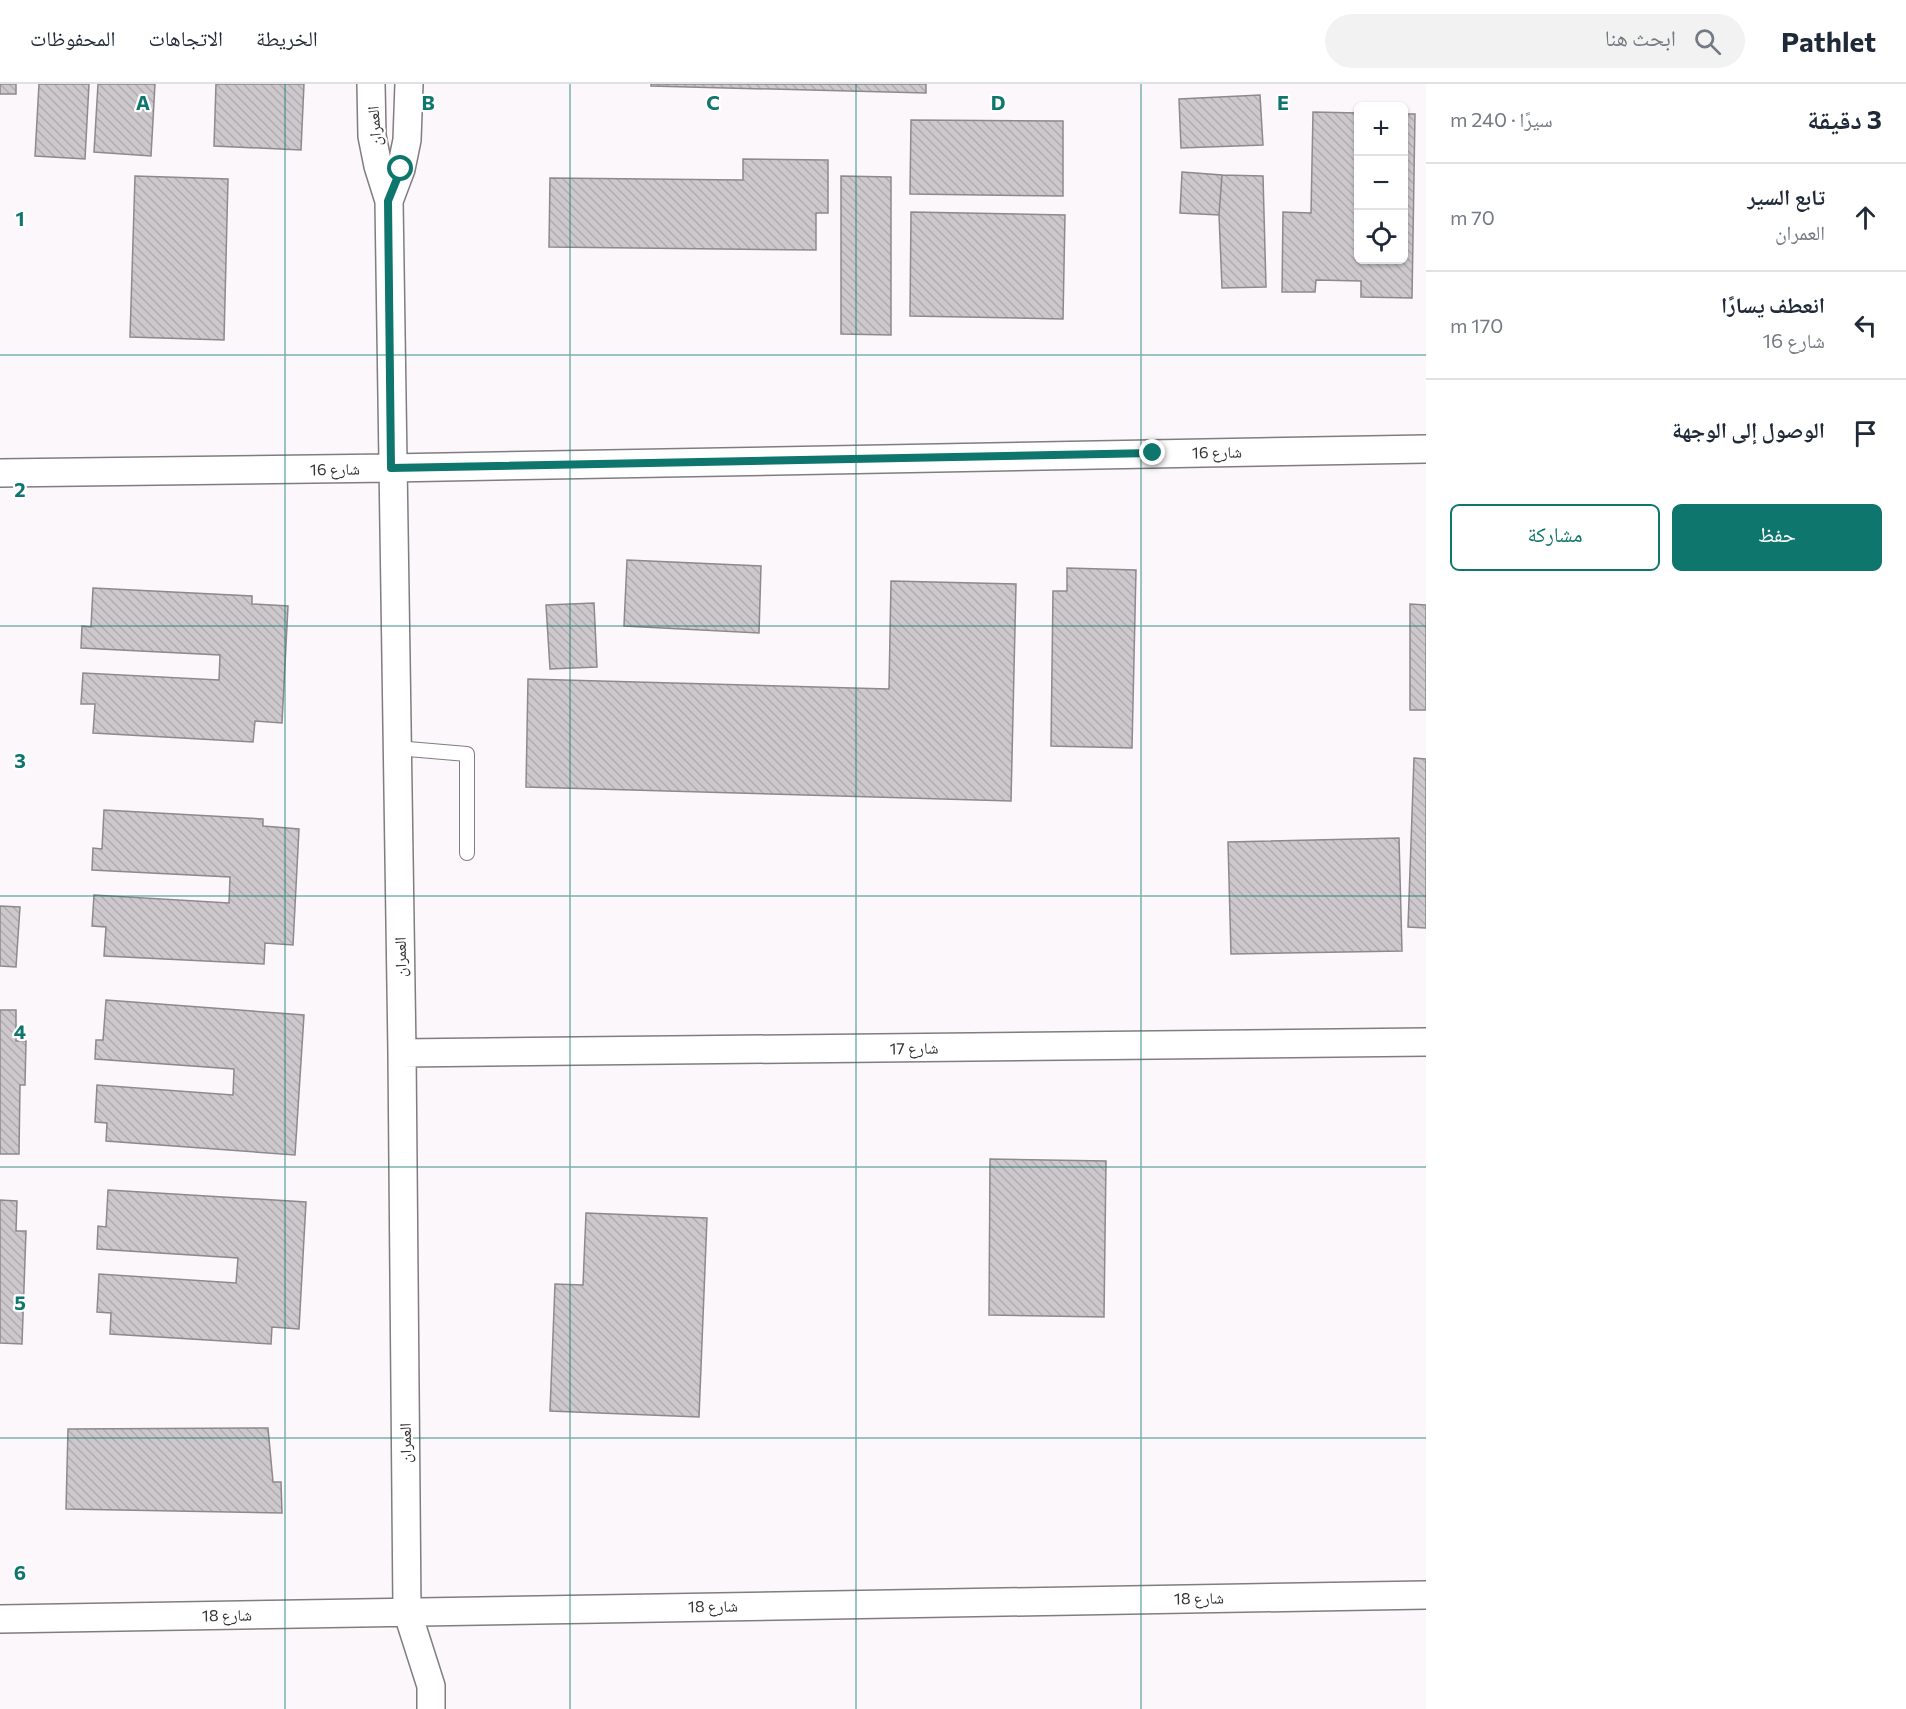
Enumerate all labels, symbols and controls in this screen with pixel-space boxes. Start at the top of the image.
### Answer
search box [1325,14,1745,68]
text: ابحث هنا [1605,24,1676,51]
text: Pathlet [1781,24,1876,58]
text: المحفوظات [30,25,115,50]
text: الاتجاهات [148,25,223,50]
text: الخريطة [256,25,318,50]
icon: search [1691,25,1724,58]
text: A [136,90,150,114]
text: B [421,90,435,114]
text: C [706,90,720,114]
text: D [991,90,1005,114]
text: E [1277,90,1289,114]
map controls [1354,102,1408,264]
button: + [1354,102,1408,156]
text: 3 دقيقة [1807,103,1882,134]
street label: العمران [363,105,386,147]
text: سيرًا · 240 m [1450,107,1553,131]
route start [387,155,413,181]
button: − [1354,156,1408,210]
text: تابع السير [1747,183,1825,210]
icon: ahead [1849,201,1882,234]
text: 70 m [1450,205,1495,229]
text: 1 [15,206,25,230]
button: locate [1354,210,1408,264]
text: العمران [1775,220,1825,244]
text: انعطف يسارًا [1721,291,1825,318]
icon: left [1849,309,1882,342]
text: 170 m [1450,313,1503,337]
text: شارع 16 [1762,328,1825,352]
text: الوصول إلى الوجهة [1672,416,1825,443]
icon: arrive [1849,417,1882,450]
route end [1139,439,1165,465]
street label: شارع 16 [1192,442,1242,463]
street label: شارع 16 [310,459,360,480]
text: 2 [14,477,26,501]
button: مشاركة [1450,504,1660,571]
button: حفظ [1672,504,1882,571]
text: 3 [14,748,26,772]
street label: العمران [390,937,411,977]
text: 4 [14,1019,26,1043]
street label: شارع 17 [889,1038,939,1059]
text: 5 [14,1290,26,1314]
street label: العمران [395,1423,416,1463]
text: 6 [14,1560,26,1584]
street label: شارع 18 [1174,1588,1224,1609]
street label: شارع 18 [688,1596,738,1617]
street label: شارع 18 [202,1605,252,1626]

